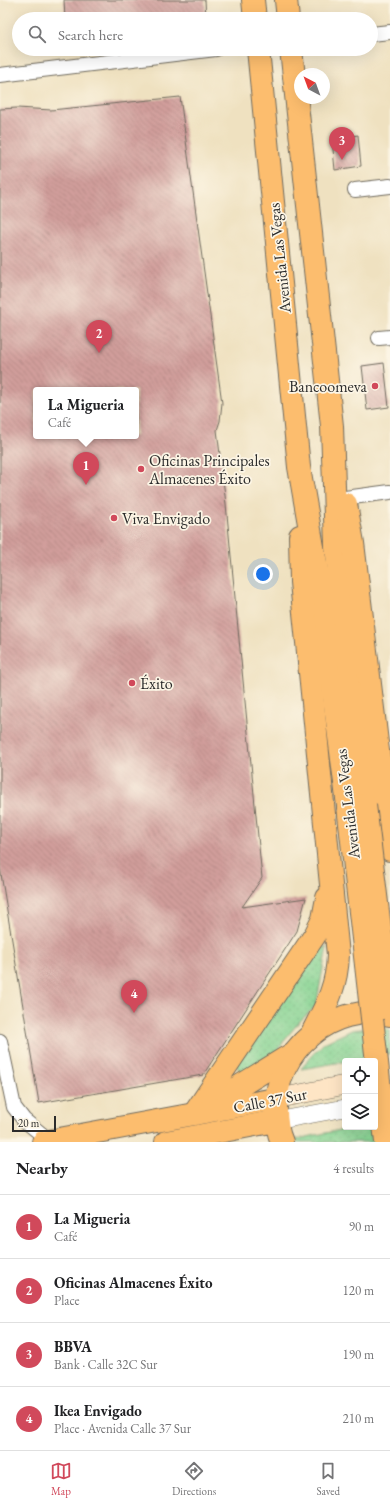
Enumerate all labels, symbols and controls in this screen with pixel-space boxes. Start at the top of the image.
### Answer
search box [12,12,378,56]
icon: search [26,23,48,45]
text: Search here [58,25,123,44]
north arrow [294,68,330,104]
pin: 3 [329,127,355,160]
street label: Avenida Las Vegas [263,202,296,315]
pin: 2 [86,320,112,353]
place label: Bancoomeva [289,376,368,397]
marker: Bancoomeva [370,381,380,391]
popup [33,387,139,439]
text: La Migueria [48,395,124,414]
text: Café [48,414,71,431]
place label: Oficinas Principales Almacenes Éxito [148,450,270,489]
pin: 1 [73,452,99,485]
marker: Oficinas Principales Almacenes Éxito [136,464,146,474]
place label: Viva Envigado [122,508,210,529]
marker: Viva Envigado [109,513,119,523]
your location [253,564,273,584]
place label: Éxito [140,673,173,694]
marker: Éxito [127,678,137,688]
street label: Avenida Las Vegas [330,748,365,861]
pin: 4 [121,980,147,1013]
map controls [342,1058,378,1130]
button: locate [342,1058,378,1094]
street label: Calle 37 Sur [231,1083,309,1118]
button: layers [342,1094,378,1130]
scale bar [12,1114,56,1133]
text: 20 m [18,1116,39,1130]
text: Nearby [16,1157,68,1179]
text: 4 results [333,1160,374,1177]
text: La Migueria [54,1209,130,1228]
text: 1 [26,1218,32,1235]
text: 90 m [349,1218,374,1235]
text: Café [54,1228,77,1245]
text: Oficinas Almacenes Éxito [54,1273,212,1292]
text: 2 [26,1282,32,1299]
text: 120 m [343,1282,374,1299]
text: Place [54,1292,80,1309]
text: BBVA [54,1337,92,1356]
text: 3 [26,1346,32,1363]
text: 190 m [343,1346,374,1363]
text: Bank · Calle 32C Sur [54,1356,157,1373]
text: Ikea Envigado [54,1401,142,1420]
text: 4 [26,1410,32,1427]
text: 210 m [343,1410,374,1427]
text: Place · Avenida Calle 37 Sur [54,1420,191,1437]
tab: Map [50,1460,72,1498]
tab: Directions [172,1460,216,1498]
tab: Saved [316,1460,340,1498]

